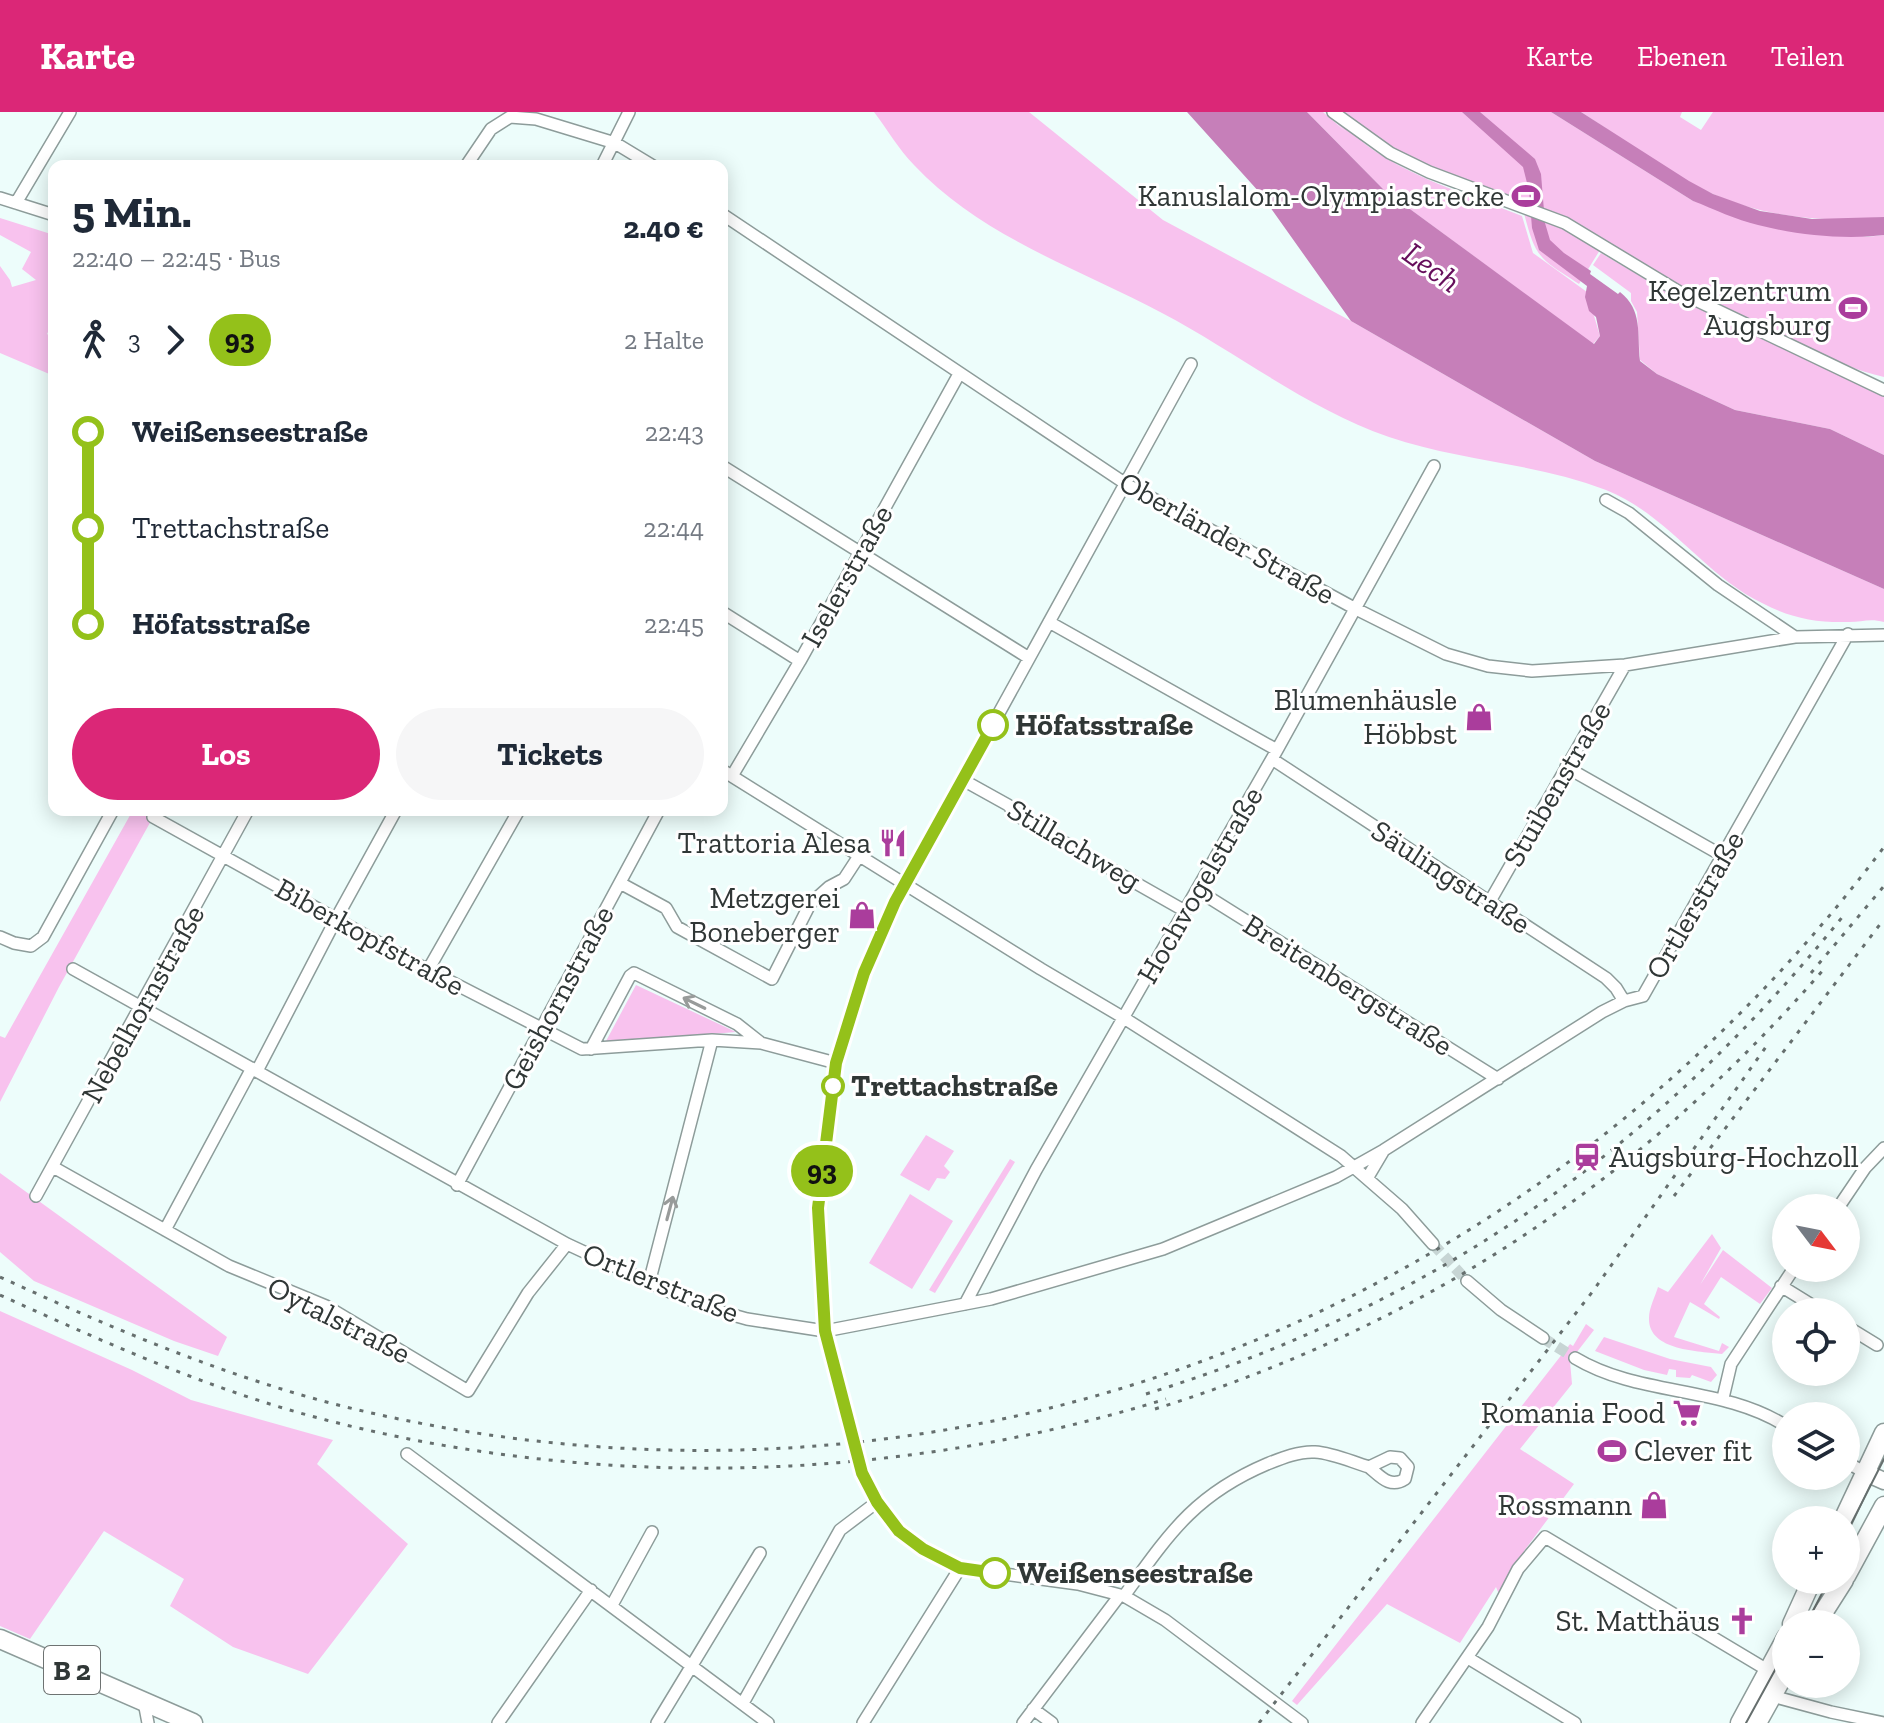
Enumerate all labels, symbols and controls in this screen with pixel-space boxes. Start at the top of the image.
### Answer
text: Karte [40,33,135,79]
text: Karte [1526,40,1593,73]
text: Ebenen [1637,40,1727,73]
text: Teilen [1771,40,1844,73]
place label: Kanuslalom-Olympiastrecke [1138,178,1504,214]
sports icon: Kanuslalom-Olympiastrecke [1511,181,1541,211]
text: 5 Min. [72,185,192,238]
text: 2.40 € [623,210,704,246]
water label: Lech [1396,234,1468,300]
text: 22:40 – 22:45 · Bus [72,242,281,274]
place label: Kegelzentrum Augsburg [1648,273,1831,343]
sports icon: Kegelzentrum Augsburg [1838,293,1868,323]
icon: walk [72,318,116,362]
icon: forward [153,318,197,362]
text: 93 [225,323,255,356]
text: 3 [128,324,141,356]
text: 2 Halte [624,324,704,356]
text: Weißenseestraße [132,414,368,450]
text: 22:43 [645,416,704,448]
street label: Oberländer Straße [1113,464,1341,612]
street label: Iselerstraße [793,499,901,653]
text: Trettachstraße [132,510,329,546]
text: 22:44 [643,512,704,544]
text: Höfatsstraße [132,606,310,642]
text: 22:45 [644,608,704,640]
place label: Blumenhäusle Höbbst [1274,682,1457,752]
street label: Stuibenstraße [1495,695,1619,873]
shop icon: Blumenhäusle Höbbst [1464,702,1494,732]
place label: Höfatsstraße [1015,707,1193,743]
button: Los [72,708,380,800]
button: Tickets [396,708,704,800]
marker: Höfatsstraße [978,710,1008,740]
street label: Hochvogelstraße [1129,780,1271,990]
street label: Stillachweg [1001,791,1147,899]
street label: Säulingstraße [1365,812,1537,942]
street label: Ortlerstraße [1638,824,1752,986]
place label: Trattoria Alesa [678,825,871,861]
restaurant icon: Trattoria Alesa [878,828,908,858]
street label: Biberkopfstraße [269,870,471,1004]
place label: Metzgerei Boneberger [689,880,840,950]
street label: Nebelhornstraße [74,899,212,1109]
street label: Geishornstraße [494,900,622,1096]
shop icon: Metzgerei Boneberger [847,900,877,930]
street label: Breitenbergstraße [1237,906,1459,1064]
one-way arrow [683,994,707,1010]
place label: Trettachstraße [851,1068,1058,1104]
marker: Trettachstraße [822,1075,844,1097]
place label: Augsburg-Hochzoll [1609,1139,1859,1175]
station icon: Augsburg-Hochzoll [1572,1142,1602,1172]
line badge: 93 [786,1145,858,1197]
text: 93 [807,1154,837,1187]
north arrow [1772,1194,1860,1282]
map controls [1772,1194,1860,1698]
one-way arrow [664,1195,679,1221]
street label: Ortlerstraße [578,1235,744,1331]
street label: Oytalstraße [261,1269,417,1371]
button: locate [1772,1298,1860,1386]
place label: Romania Food [1481,1395,1666,1431]
supermarket icon: Romania Food [1672,1398,1702,1428]
button: layers [1772,1402,1860,1490]
place label: Clever fit [1634,1433,1752,1469]
sports icon: Clever fit [1597,1436,1627,1466]
place label: Rossmann [1497,1487,1632,1523]
shop icon: Rossmann [1639,1490,1669,1520]
button: + [1772,1506,1860,1594]
place label: Weißenseestraße [1017,1555,1253,1591]
marker: Weißenseestraße [980,1558,1010,1588]
place label: St. Matthäus [1556,1603,1720,1639]
church icon: St. Matthäus [1727,1606,1757,1636]
button: − [1772,1610,1860,1698]
road number: B 2 [44,1646,100,1694]

